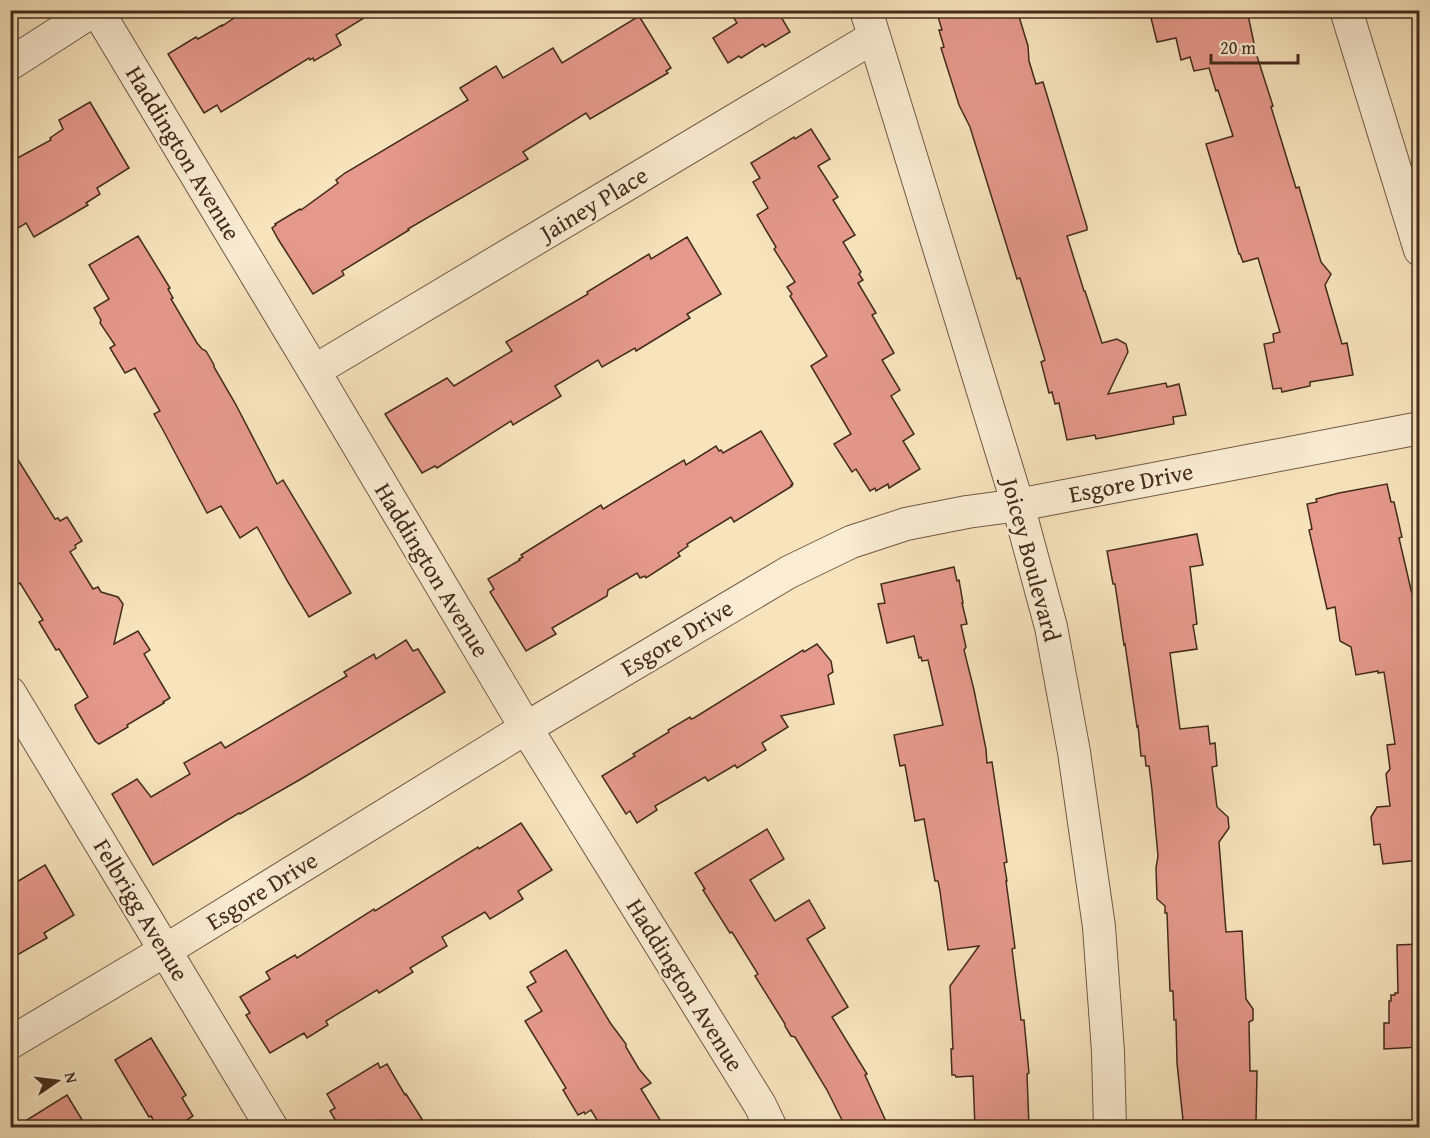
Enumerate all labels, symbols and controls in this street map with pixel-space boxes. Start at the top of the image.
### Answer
scale bar [1211,27,1298,65]
text: 20 m [1220,34,1256,61]
street label: Haddington Avenue [117,59,249,247]
street label: Jainey Place [531,158,654,251]
street label: Esgore Drive [1066,453,1196,512]
street label: Joicey Boulevard [992,471,1070,646]
street label: Haddington Avenue [366,476,498,664]
street label: Esgore Drive [614,590,740,685]
street label: Felbrigg Avenue [85,832,198,988]
street label: Esgore Drive [199,842,324,939]
street label: Haddington Avenue [618,891,753,1078]
north arrow [27,1051,87,1111]
text: N [59,1069,85,1086]

